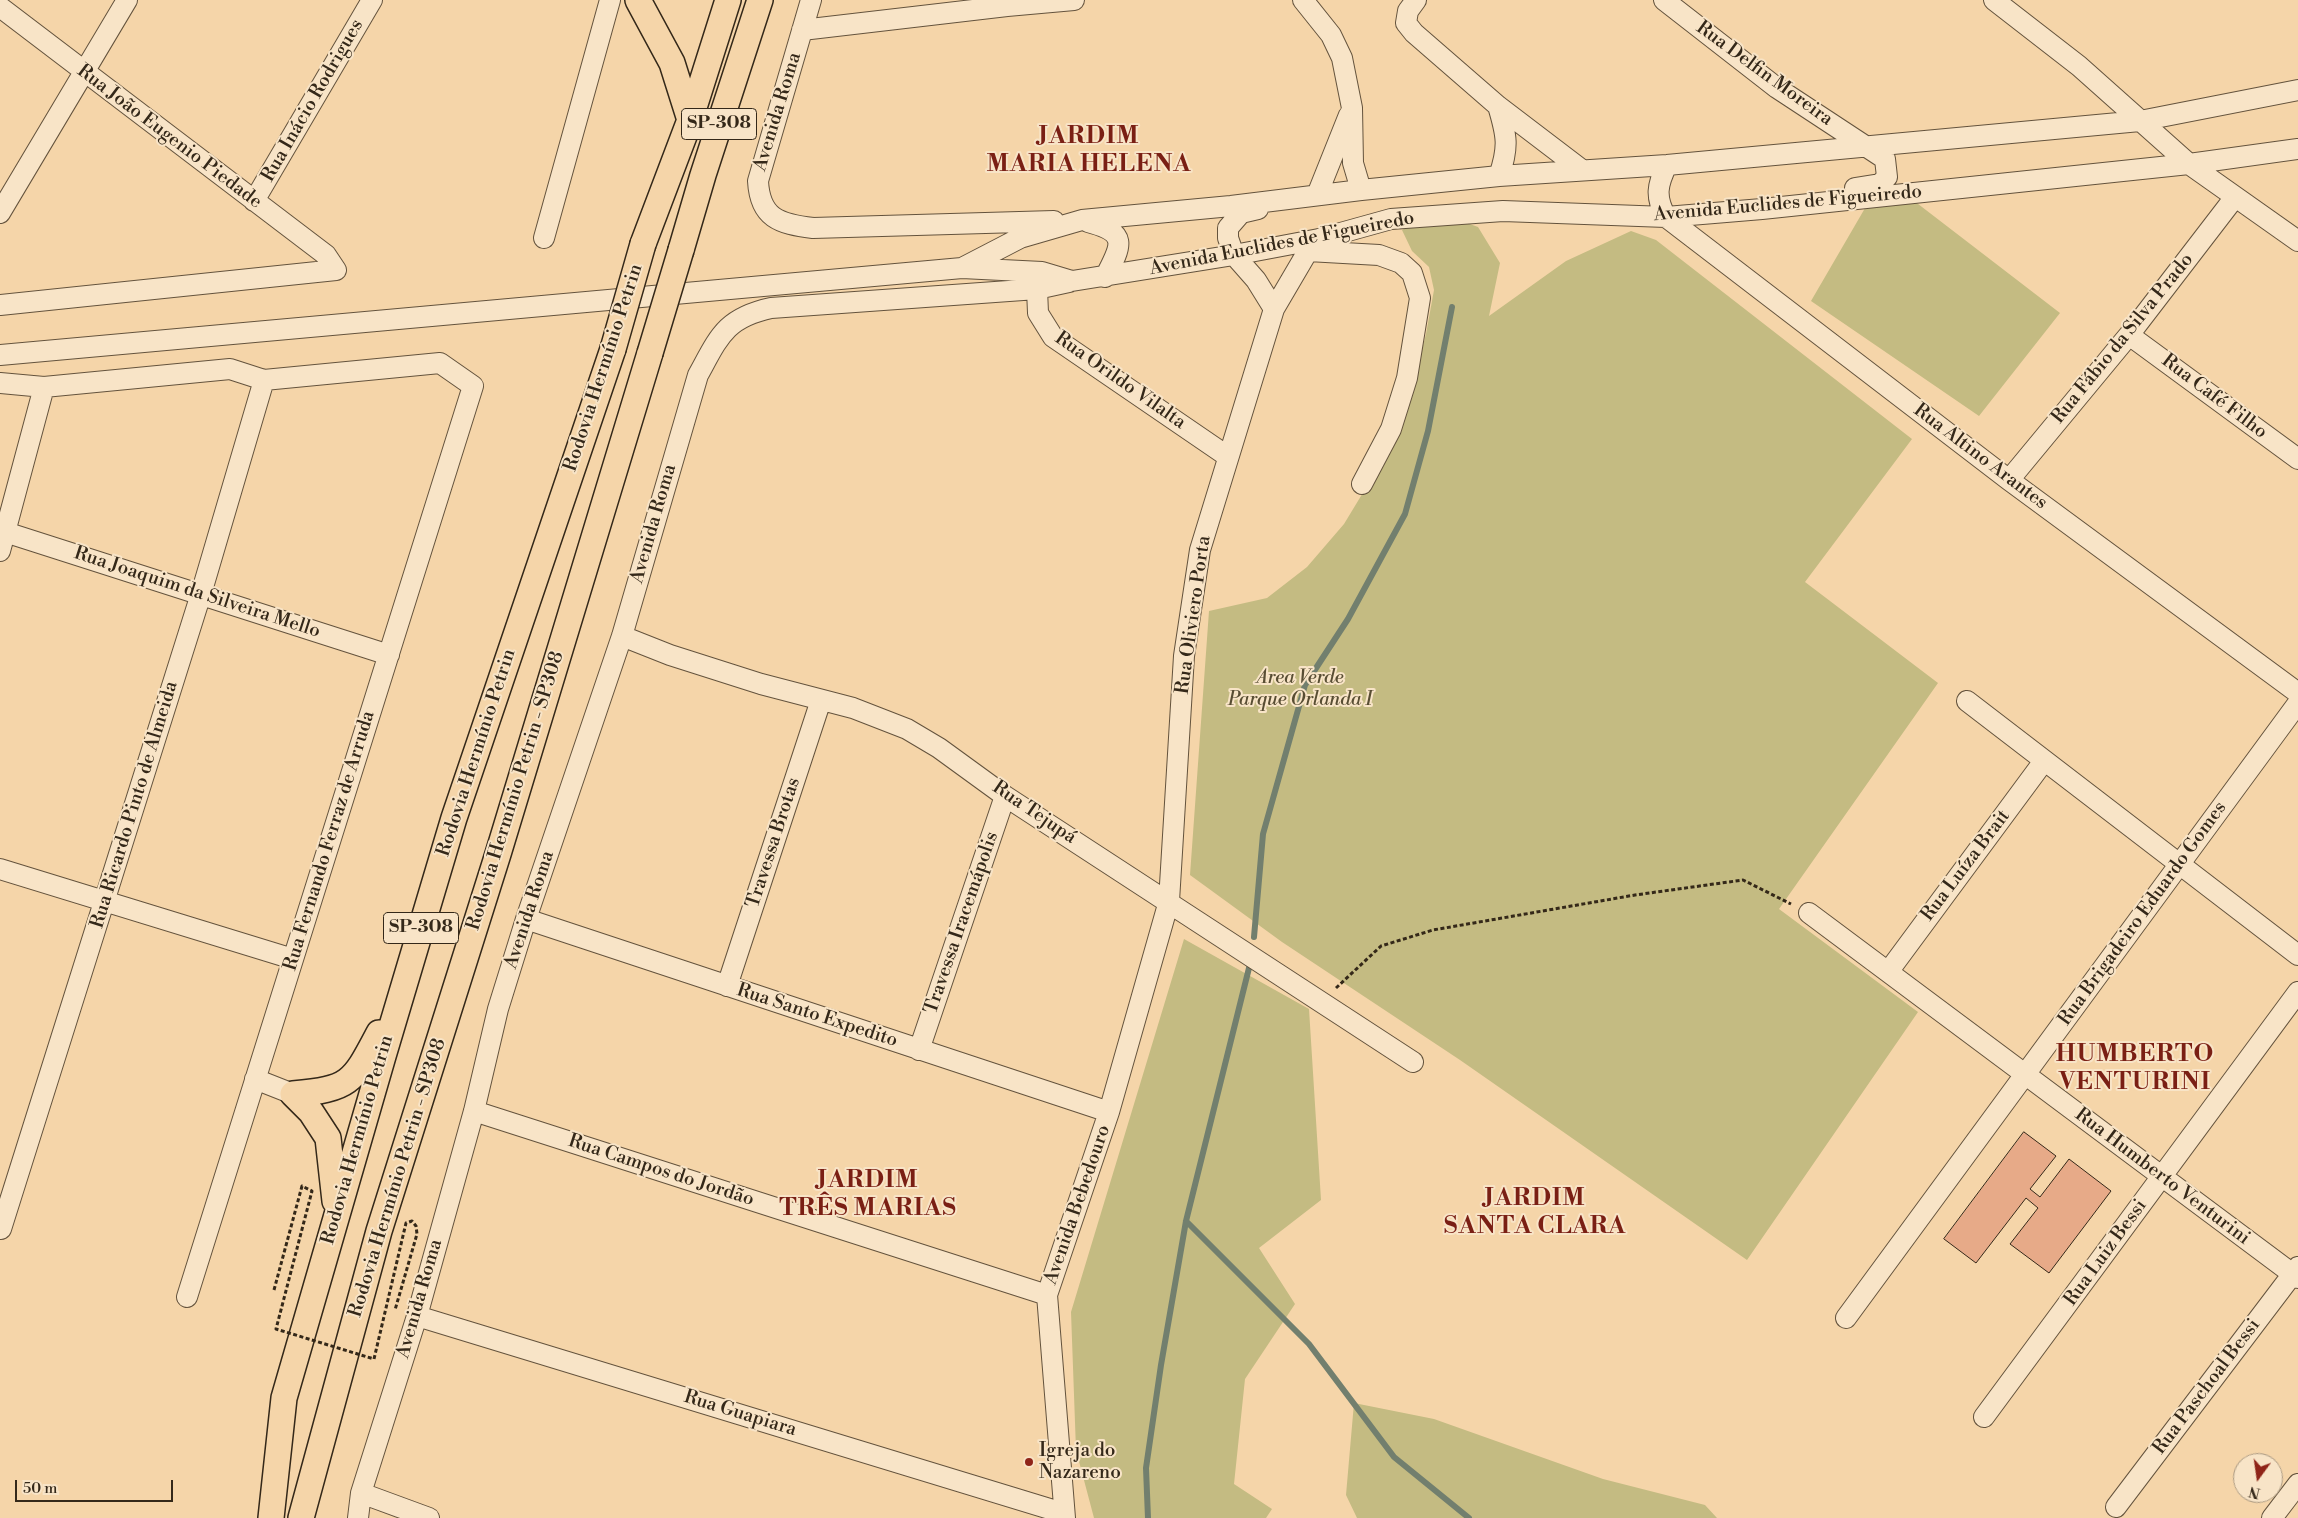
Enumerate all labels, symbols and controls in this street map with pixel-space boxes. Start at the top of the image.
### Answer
street label: Rua Inácio Rodrigues [257,16,369,186]
street label: Rua Delfin Moreira [1691,17,1837,131]
street label: Avenida Roma [749,50,807,174]
street label: Rua João Eugenio Piedade [72,60,266,214]
road number: SP-308 [682,108,756,140]
district label: JARDIM MARIA HELENA [985,123,1193,179]
street label: Avenida Euclides de Figueiredo [1653,181,1923,227]
street label: Avenida Euclides de Figueiredo [1148,207,1416,281]
street label: Rua Fábio da Silva Prado [2047,249,2199,429]
street label: Rodovia Hermínio Petrin [560,261,648,475]
street label: Rua Orildo Vilalta [1050,327,1190,435]
street label: Rua Café Filho [2157,350,2271,444]
street label: Rua Altino Arantes [1909,399,2051,515]
street label: Avenida Roma [626,462,682,586]
street label: Rua Oliviero Porta [1172,534,1216,696]
street label: Rua Joaquim da Silveira Mello [71,542,323,644]
street label: Rodovia Hermínio Petrin [433,646,521,860]
street label: Rodovia Hermínio Petrin - SP308 [463,649,569,933]
park label: Area Verde Parque Orlanda I [1228,667,1372,711]
street label: Rua Ricardo Pinto de Almeida [87,679,183,931]
street label: Rua Fernando Ferraz de Arruda [280,708,380,974]
street label: Travessa Brotas [742,775,806,911]
street label: Rua Tejupá [988,777,1080,849]
street label: Rua Brigadeiro Eduardo Gomes [2054,798,2232,1030]
street label: Rua Luíza Brait [1917,806,2015,926]
street label: Travessa Iracemápolis [920,829,1004,1017]
street label: Avenida Roma [500,848,560,972]
road number: SP-308 [384,912,458,944]
street label: Rua Santo Expedito [734,979,900,1053]
street label: Rodovia Hermínio Petrin [317,1033,399,1247]
street label: Rodovia Hermínio Petrin - SP308 [345,1036,451,1320]
district label: HUMBERTO VENTURINI [2055,1041,2215,1097]
street label: Rua Humberto Venturini [2070,1104,2254,1250]
street label: Avenida Bebedouro [1040,1122,1116,1288]
street label: Rua Campos do Jordão [565,1130,757,1212]
district label: JARDIM TRÊS MARIAS [778,1167,958,1223]
district label: JARDIM SANTA CLARA [1442,1185,1628,1241]
street label: Rua Luiz Bessi [2060,1195,2152,1311]
street label: Avenida Roma [392,1237,448,1361]
street label: Rua Paschoal Bessi [2149,1315,2265,1459]
street label: Rua Guapiara [681,1386,799,1442]
place label: Igreja do Nazareno [1039,1440,1121,1484]
north arrow [2233,1453,2283,1503]
marker: Igreja do Nazareno [1023,1456,1035,1468]
scale bar [18,1470,175,1502]
text: 50 m [23,1479,57,1498]
text: N [2247,1482,2262,1502]

